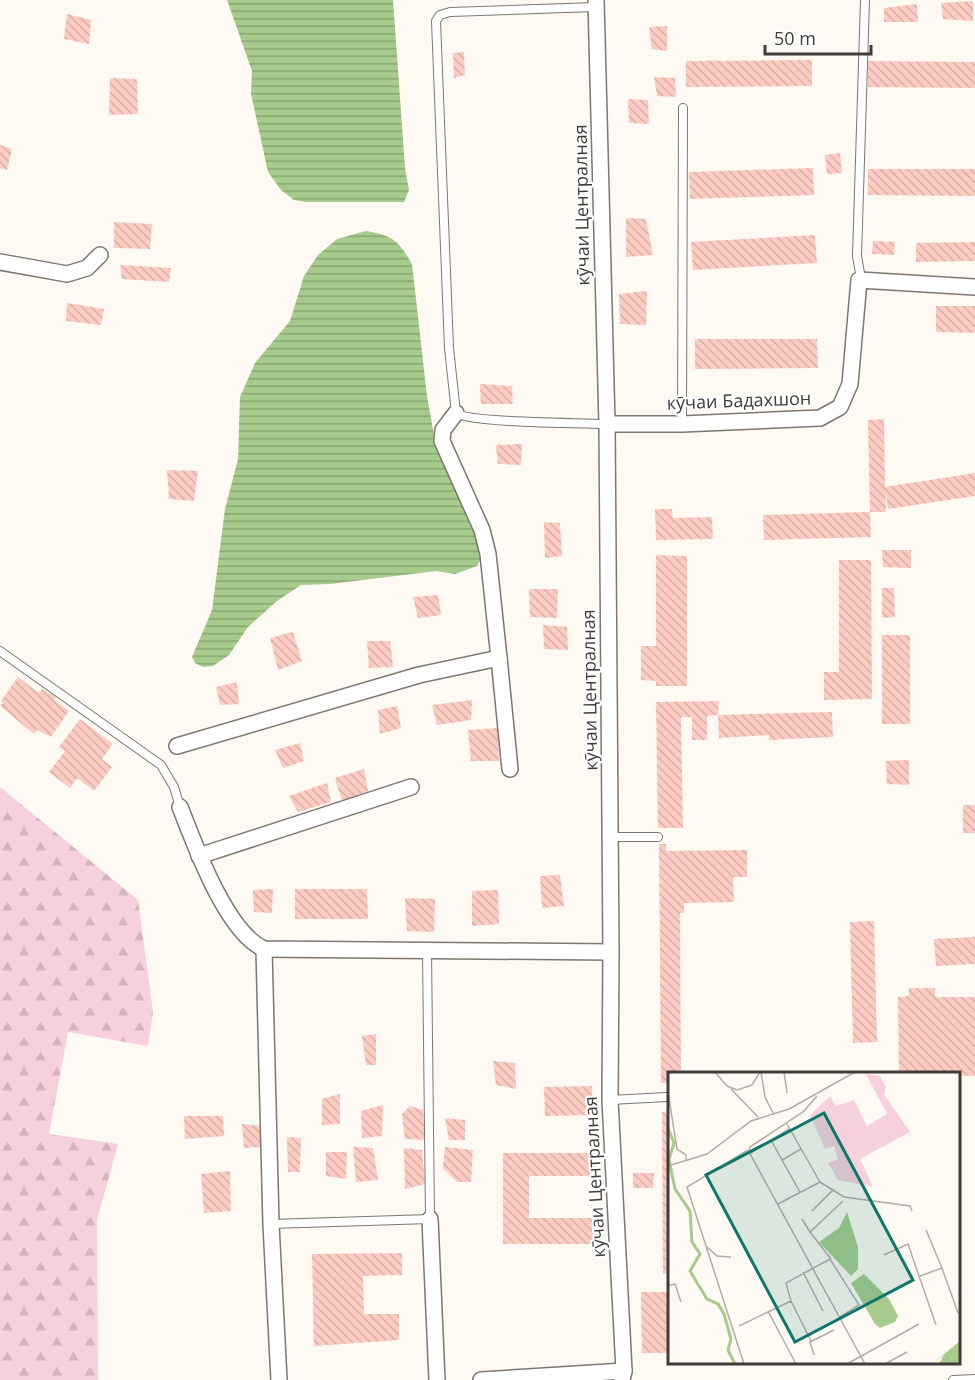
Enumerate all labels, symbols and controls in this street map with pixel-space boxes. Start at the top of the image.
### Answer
scale bar [765,18,872,56]
text: 50 m [774,26,816,50]
street label: кӯчаи Централная [568,124,594,286]
street label: кӯчаи Бадахшон [666,385,812,415]
street label: кӯчаи Централная [576,609,602,771]
inset map [668,1072,960,1365]
street label: кӯчаи Централная [578,1096,610,1258]

